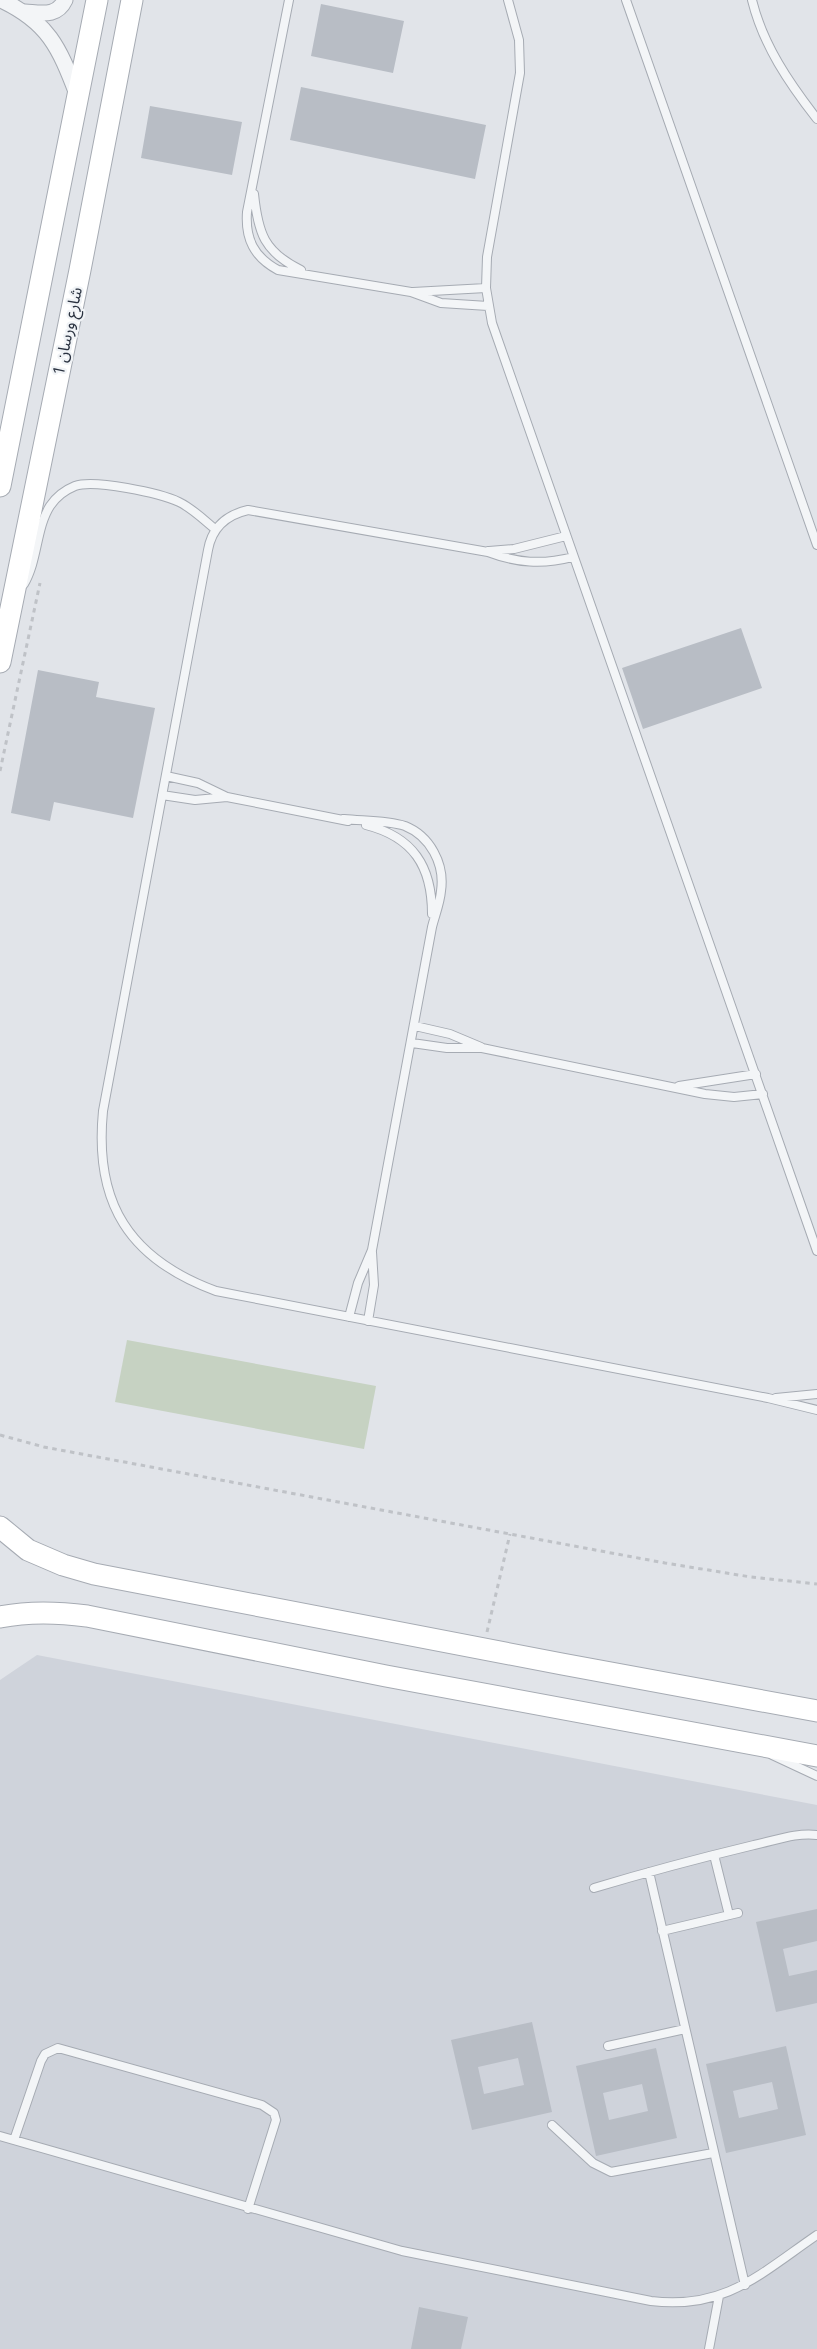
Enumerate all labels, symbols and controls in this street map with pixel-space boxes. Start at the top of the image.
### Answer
street label: شارع ورسان 1 [47,285,89,377]

